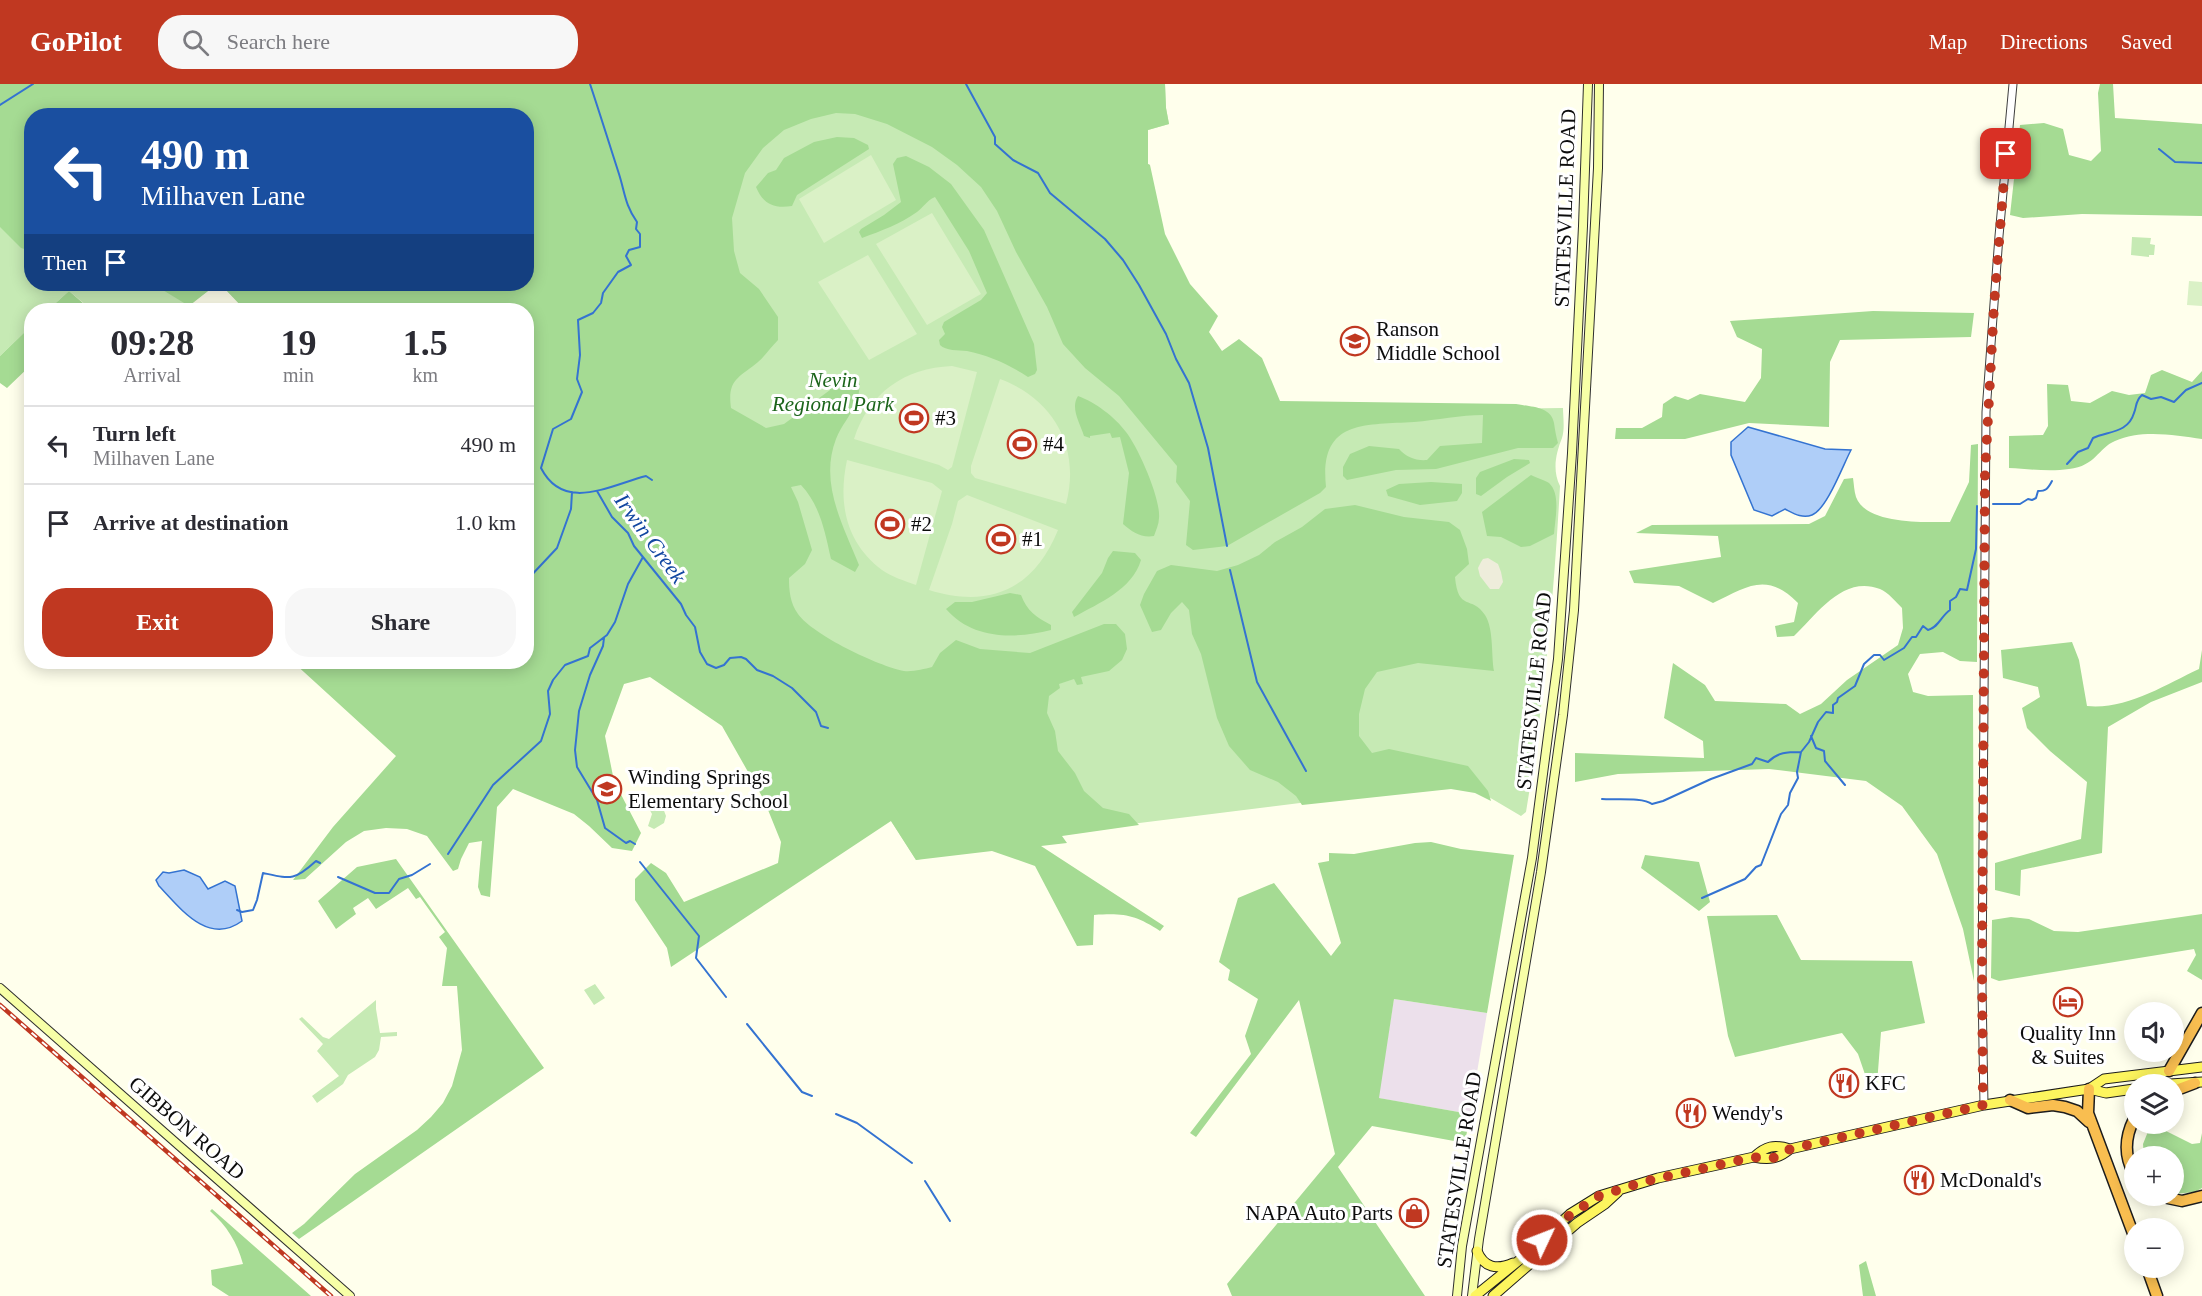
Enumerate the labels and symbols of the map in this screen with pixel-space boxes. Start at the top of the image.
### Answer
street label: STATESVILLE ROAD [1550,108,1580,308]
pin [1980,128,2031,179]
place label: Ranson Middle School [1376,317,1500,365]
school or university icon: Ranson Middle School [1339,325,1371,357]
park label: Nevin Regional Park [771,368,895,416]
sports icon: #3 [898,402,930,434]
place label: #3 [935,406,956,430]
sports icon: #4 [1006,428,1038,460]
place label: #4 [1043,432,1065,456]
water label: Irwin Creek [609,488,692,589]
sports icon: #2 [874,508,906,540]
place label: #2 [911,512,932,536]
sports icon: #1 [985,523,1017,555]
place label: #1 [1022,527,1043,551]
street label: STATESVILLE ROAD [1512,591,1556,791]
place label: Winding Springs Elementary School [628,765,789,813]
school or university icon: Winding Springs Elementary School [591,773,623,805]
hotel icon: Quality Inn & Suites [2052,986,2084,1018]
place label: Quality Inn & Suites [2020,1021,2117,1069]
restaurant icon: KFC [1828,1067,1860,1099]
street label: STATESVILLE ROAD [1432,1070,1486,1270]
street label: GIBBON ROAD [124,1071,250,1185]
place label: KFC [1865,1071,1906,1095]
restaurant icon: Wendy's [1675,1097,1707,1129]
place label: Wendy's [1712,1101,1783,1125]
restaurant icon: McDonald's [1903,1164,1935,1196]
place label: McDonald's [1940,1168,2042,1192]
shop icon: NAPA Auto Parts [1398,1197,1430,1229]
place label: NAPA Auto Parts [1246,1201,1393,1225]
position arrow [1510,1208,1574,1272]

